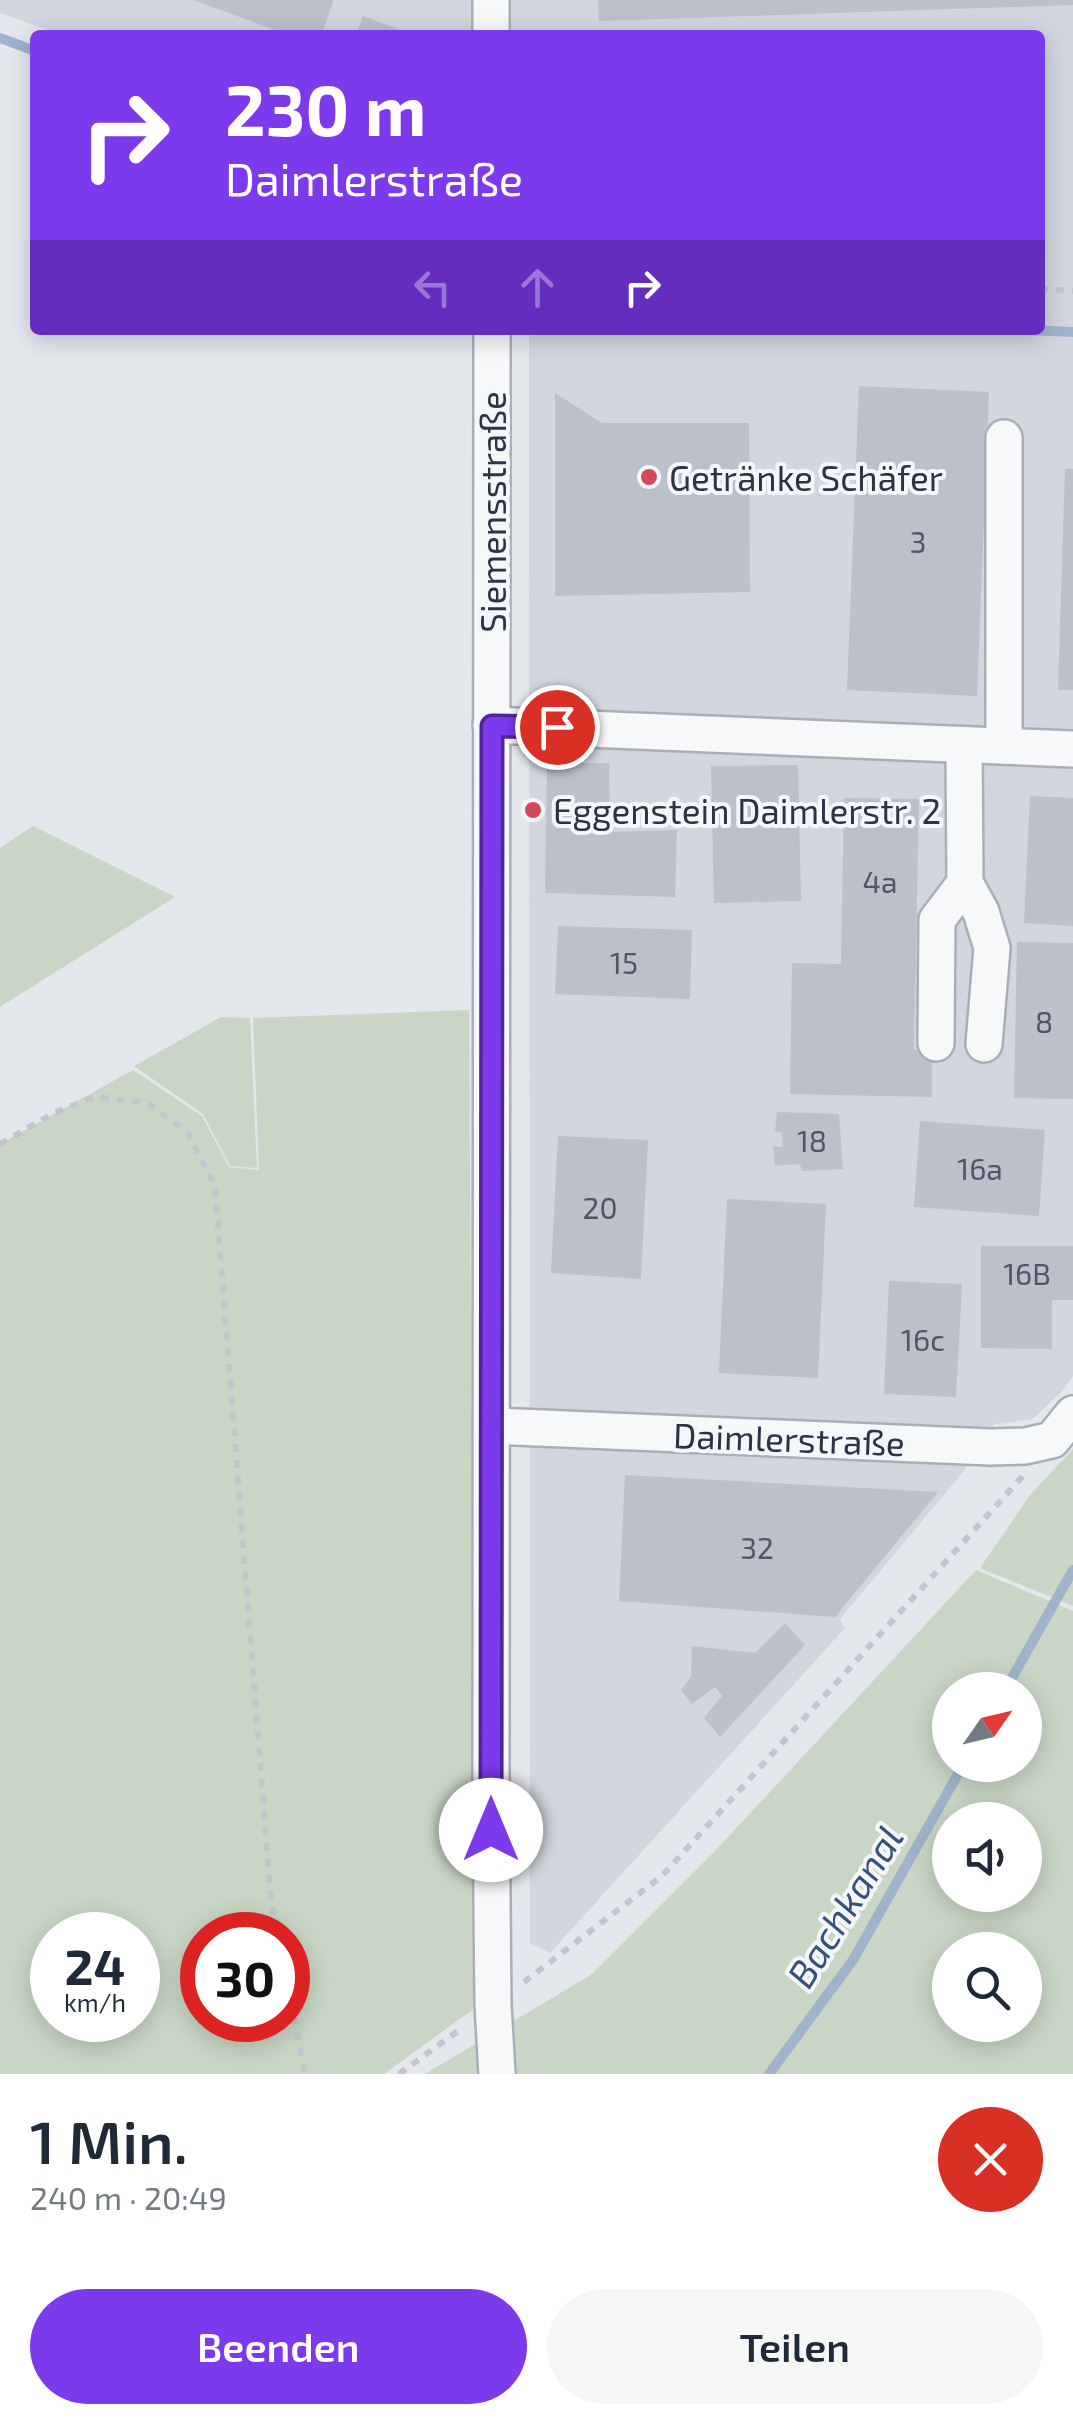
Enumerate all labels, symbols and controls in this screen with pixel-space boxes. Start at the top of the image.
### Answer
text: 230 m [225,66,426,150]
icon: right [60,70,190,200]
text: Daimlerstraße [225,151,523,205]
icon: left [405,260,460,315]
icon: ahead [510,260,565,315]
icon: right [615,260,670,315]
street label: Siemensstraße [471,391,513,633]
place label: Getränke Schäfer [669,456,943,498]
marker: Getränke Schäfer [638,466,660,488]
house number: 3 [910,523,926,559]
pin [515,685,600,770]
icon: arrive [530,700,585,755]
place label: Eggenstein Daimlerstr. 2 [553,789,941,831]
marker: Eggenstein Daimlerstr. 2 [522,799,544,821]
house number: 4a [863,863,897,899]
house number: 15 [610,944,638,980]
house number: 8 [1035,1003,1053,1039]
house number: 18 [797,1122,827,1158]
house number: 16a [957,1150,1003,1186]
house number: 20 [583,1189,617,1225]
house number: 16B [1003,1255,1051,1291]
house number: 16c [901,1321,945,1357]
street label: Daimlerstraße [672,1413,906,1463]
house number: 32 [740,1529,774,1565]
north arrow [932,1672,1042,1782]
map controls [932,1672,1042,2042]
position arrow [439,1778,543,1882]
button: sound [932,1802,1042,1912]
water label: Bachkanal [776,1817,912,1995]
speed limit sign: 30 [180,1912,310,2042]
button: search [932,1932,1042,2042]
text: 24 [65,1935,125,1995]
text: km/h [64,1987,126,2017]
text: 1 Min. [30,2104,188,2176]
button: close [938,2107,1043,2212]
text: 240 m · 20:49 [30,2178,227,2216]
button: Beenden [30,2289,527,2404]
button: Teilen [547,2289,1043,2404]

